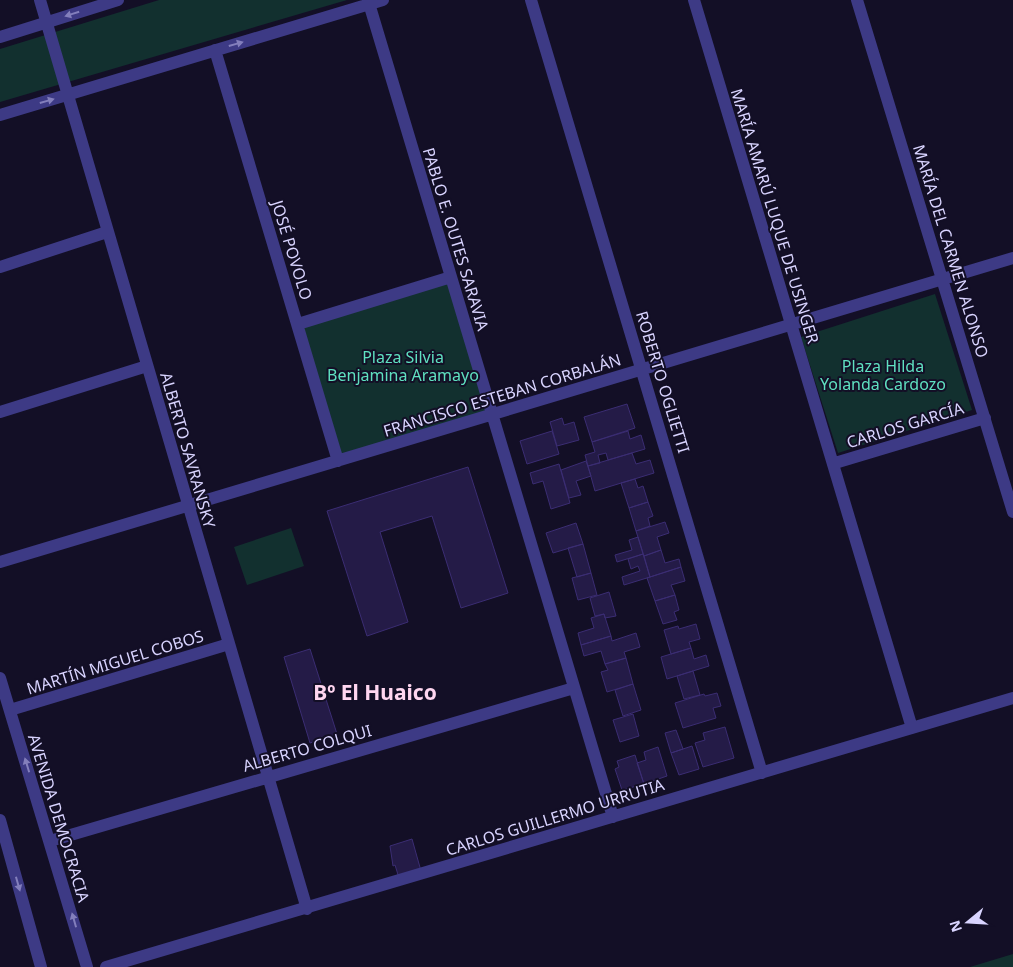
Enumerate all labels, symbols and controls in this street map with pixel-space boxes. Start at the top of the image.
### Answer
one-way arrow [64,11,79,19]
one-way arrow [228,39,243,47]
street label: MARÍA AMARÚ LUQUE DE USINGER [726,86,824,346]
one-way arrow [39,97,54,105]
street label: MARÍA DEL CARMEN ALONSO [908,142,994,360]
street label: PABLO E. OUTES SARAVIA [418,145,495,334]
street label: JOSÉ POVOLO [266,196,318,303]
street label: ROBERTO OGLIETTI [631,308,695,456]
park label: Plaza Silvia Benjamina Aramayo [327,346,479,386]
street label: FRANCISCO ESTEBAN CORBALÁN [380,348,624,442]
park label: Plaza Hilda Yolanda Cardozo [820,355,946,395]
street label: ALBERTO SAVRANSKY [155,370,221,531]
street label: CARLOS GARCÍA [844,397,967,453]
street label: MARTÍN MIGUEL COBOS [24,625,206,699]
district label: Bº El Huaico [313,678,437,706]
street label: ALBERTO COLQUI [240,719,374,777]
street label: AVENIDA DEMOCRACIA [23,731,95,905]
one-way arrow [22,757,30,772]
street label: CARLOS GUILLERMO URRUTIA [443,773,668,861]
one-way arrow [14,876,22,891]
north arrow [943,897,993,947]
one-way arrow [69,913,77,928]
text: N [944,918,966,935]

